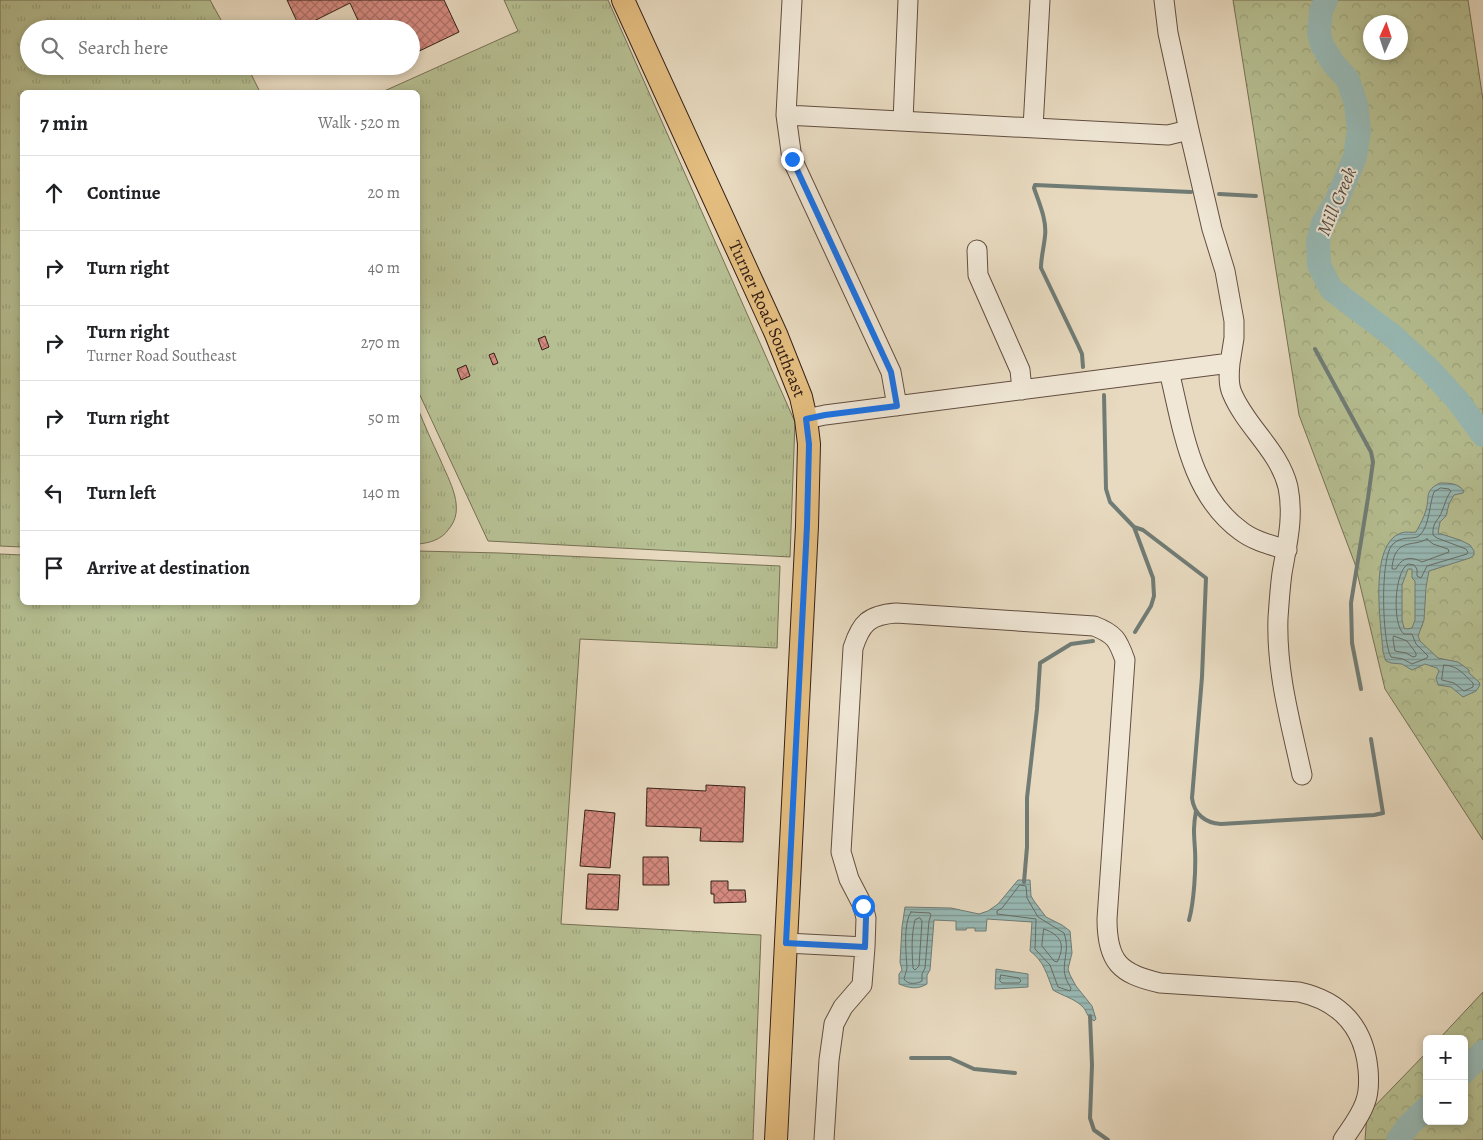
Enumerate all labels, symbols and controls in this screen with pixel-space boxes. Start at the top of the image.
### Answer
north arrow [1363,15,1408,60]
search box [20,20,420,75]
icon: search [38,34,66,62]
text: Search here [78,35,168,61]
text: 7 min [40,109,88,137]
text: Walk · 520 m [318,112,400,134]
route end [781,148,804,171]
water label: Mill Creek [1311,163,1363,240]
icon: ahead [40,179,68,207]
text: Continue [87,180,161,206]
text: 20 m [367,182,400,204]
street label: Turner Road Southeast [723,237,812,401]
icon: right [40,254,68,282]
text: Turn right [87,255,169,281]
text: 40 m [368,257,400,279]
text: Turn right [87,319,169,345]
icon: right [40,329,68,357]
text: 270 m [361,332,400,354]
text: Turner Road Southeast [87,345,237,367]
icon: right [40,404,68,432]
text: Turn right [87,405,169,431]
text: 50 m [368,407,400,429]
icon: left [40,479,68,507]
text: Turn left [87,480,156,506]
text: 140 m [362,482,400,504]
icon: arrive [40,554,68,582]
text: Arrive at destination [87,555,250,581]
route start [852,895,875,918]
map controls [1423,1035,1468,1125]
button: + [1423,1035,1468,1080]
button: − [1423,1080,1468,1125]

